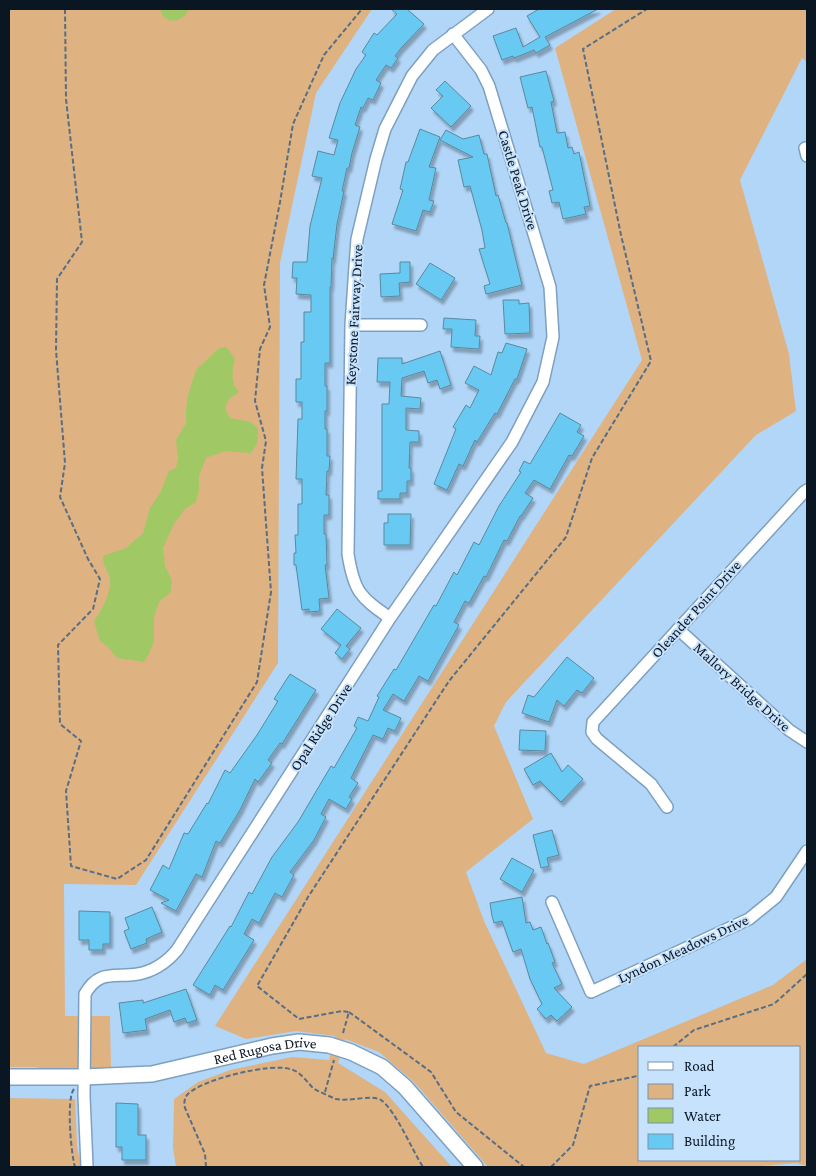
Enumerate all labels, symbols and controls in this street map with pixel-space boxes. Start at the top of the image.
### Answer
street label: Castle Peak Drive [495,128,541,232]
street label: Keystone Fairway Drive [342,244,367,386]
street label: Oleander Point Drive [648,557,744,661]
street label: Mallory Bridge Drive [690,639,794,736]
street label: Opal Ridge Drive [287,680,356,774]
street label: Lyndon Meadows Drive [615,912,751,987]
street label: Red Rugosa Drive [212,1034,318,1067]
legend [638,1046,801,1161]
text: Road [684,1058,715,1074]
text: Park [684,1083,711,1099]
text: Water [684,1108,721,1124]
text: Building [684,1133,735,1150]

